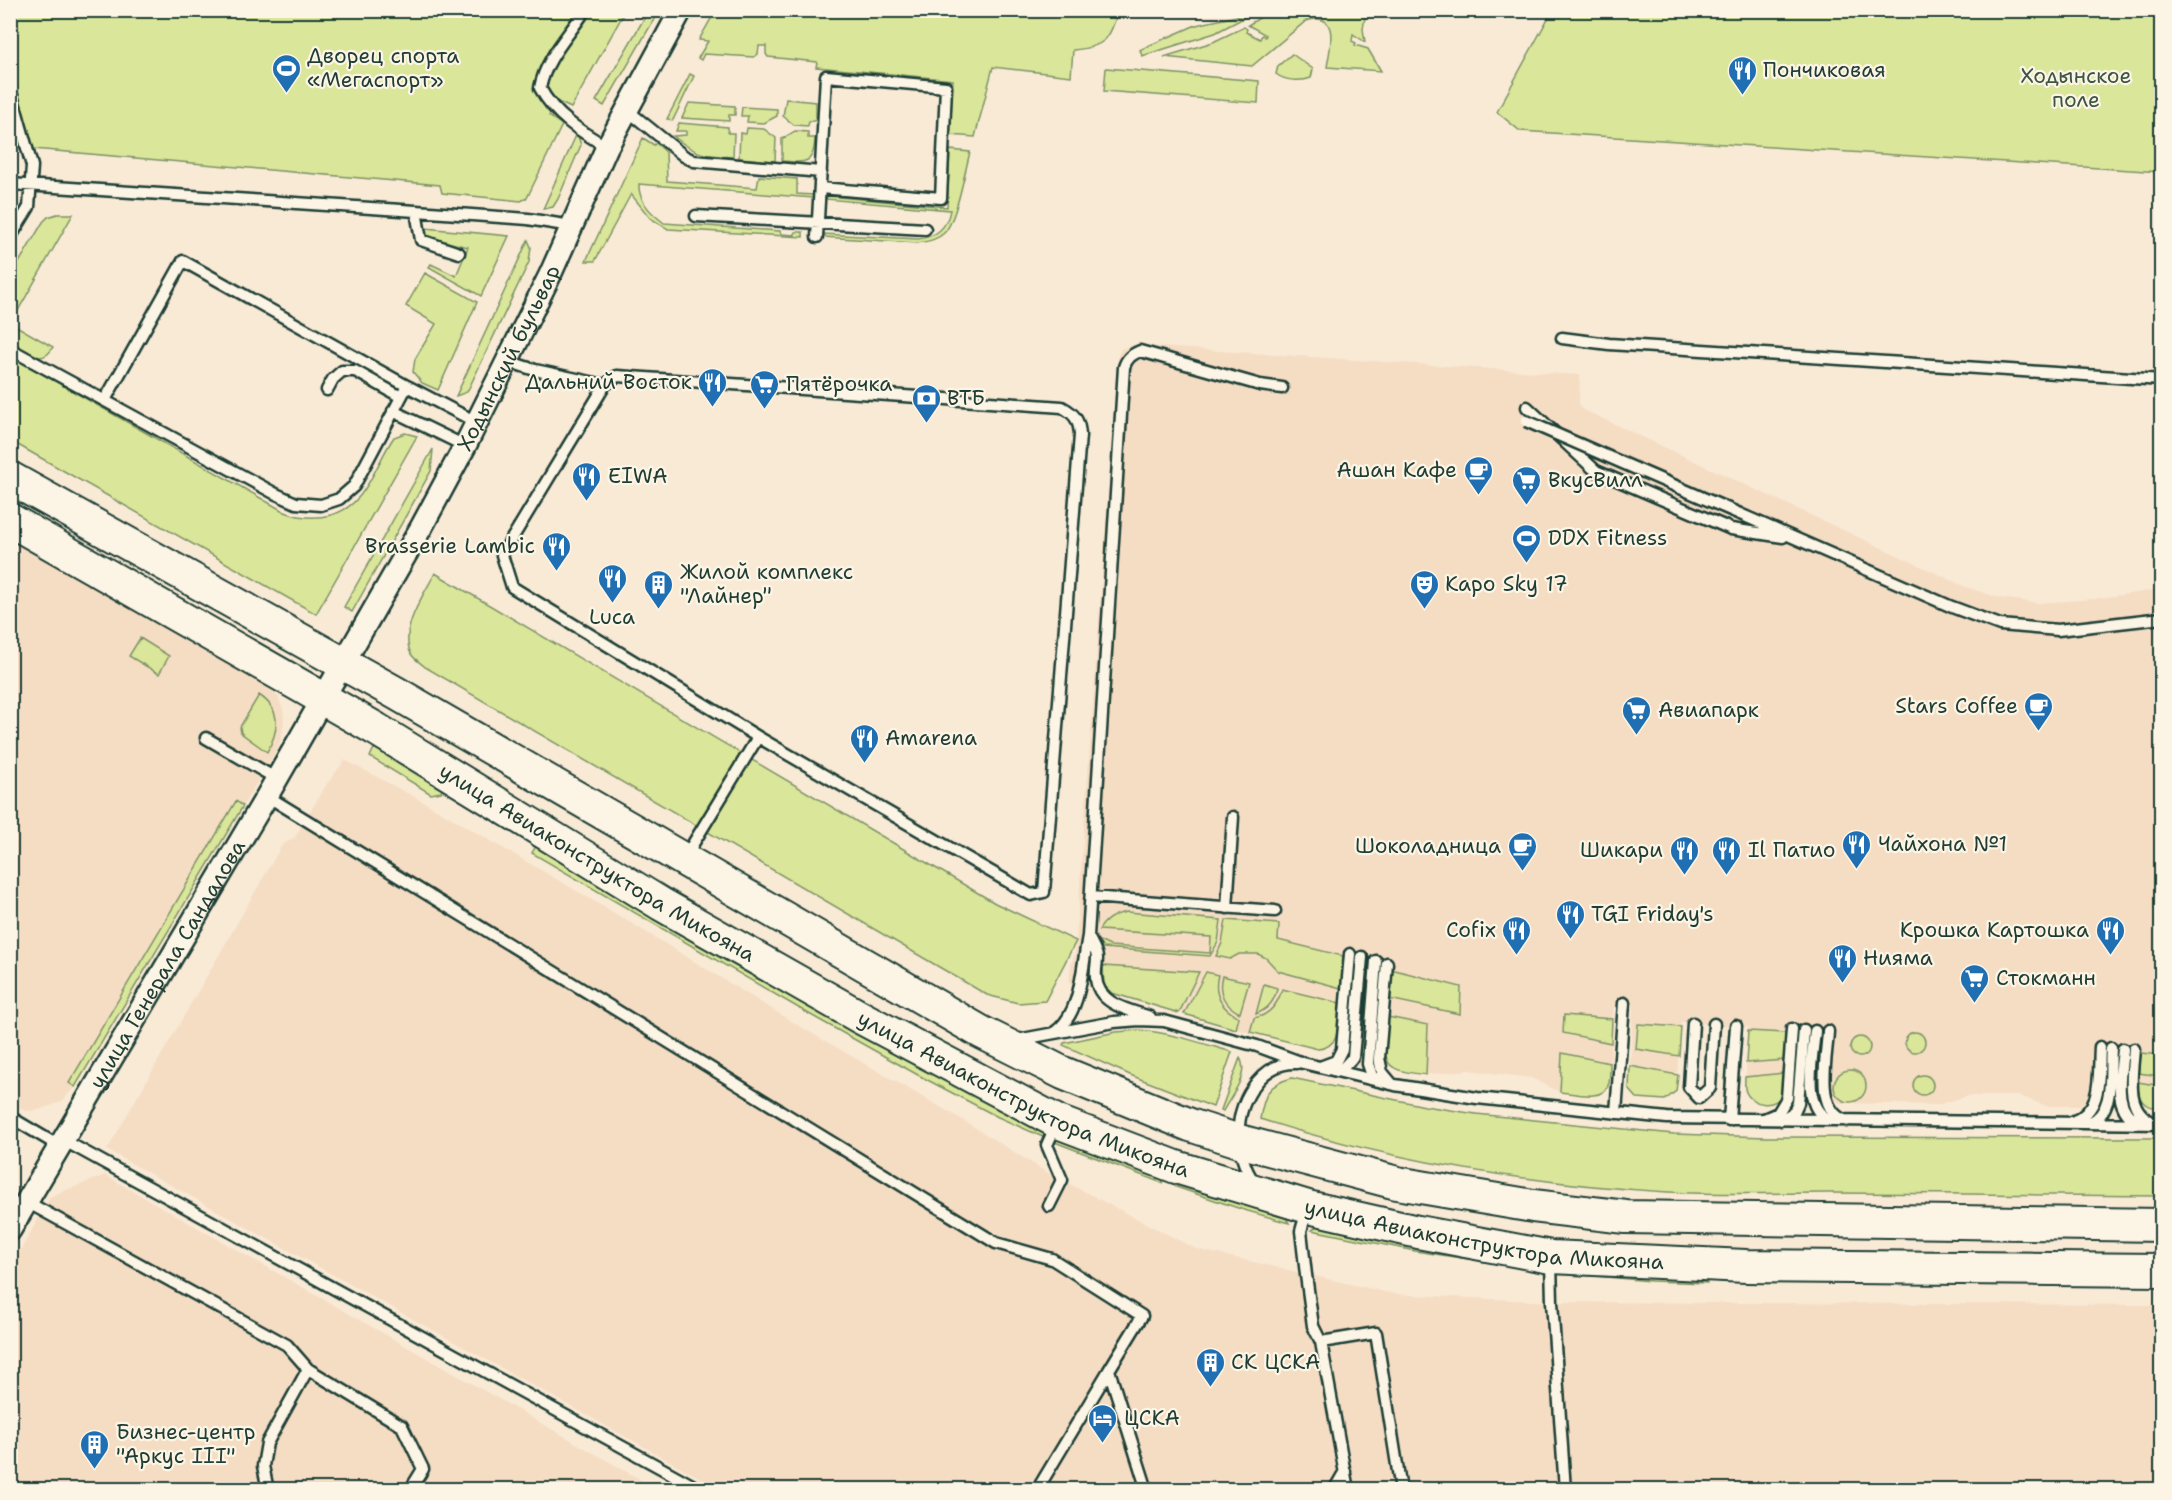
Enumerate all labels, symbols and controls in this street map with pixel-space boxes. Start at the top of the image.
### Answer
place label: Дворец спорта «Мегаспорт» [307,42,459,94]
sports icon: Дворец спорта «Мегаспорт» [270,52,302,94]
restaurant icon: Пончиковая [1726,54,1758,96]
place label: Пончиковая [1763,56,1886,84]
park label: Ходынское поле [2021,62,2131,114]
street label: Ходынский бульвар [451,260,567,456]
restaurant icon: Дальний Восток [697,366,729,408]
place label: Дальний Восток [525,368,692,396]
supermarket icon: Пятёрочка [749,368,781,410]
place label: Пятёрочка [786,370,892,398]
bank icon: ВТБ [910,382,942,424]
place label: ВТБ [947,384,985,412]
cafe icon: Ашан Кафе [1462,454,1494,496]
place label: Ашан Кафе [1337,456,1457,484]
restaurant icon: EIWA [571,460,603,502]
place label: EIWA [608,462,667,490]
supermarket icon: ВкусВилл [1511,464,1543,506]
place label: ВкусВилл [1548,466,1643,494]
sports icon: DDX Fitness [1511,522,1543,564]
place label: DDX Fitness [1548,524,1667,552]
restaurant icon: Brasserie Lambic [540,530,572,572]
place label: Brasserie Lambic [365,532,535,560]
place label: Жилой комплекс "Лайнер" [680,558,853,610]
restaurant icon: Luca [596,562,628,604]
building icon: Жилой комплекс "Лайнер" [643,568,675,610]
theatre icon: Каро Sky 17 [1408,568,1440,610]
place label: Каро Sky 17 [1445,570,1568,598]
place label: Luca [589,603,635,631]
cafe icon: Stars Coffee [2023,690,2055,732]
place label: Stars Coffee [1895,692,2018,720]
supermarket icon: Авиапарк [1621,694,1653,736]
place label: Авиапарк [1658,696,1759,724]
restaurant icon: Amarena [848,722,880,764]
place label: Amarena [885,724,977,752]
street label: улица Авиаконструктора Микояна [434,757,760,969]
restaurant icon: Чайхона №1 [1841,828,1873,870]
cafe icon: Шоколадница [1506,830,1538,872]
place label: Чайхона №1 [1878,830,2007,858]
place label: Шоколадница [1355,832,1501,860]
restaurant icon: Шикари [1668,834,1700,876]
restaurant icon: Il Патио [1711,834,1743,876]
street label: улица Генерала Сандалова [83,835,252,1094]
place label: Шикари [1580,836,1663,864]
place label: Il Патио [1748,836,1835,864]
restaurant icon: TGI Friday's [1554,898,1586,940]
place label: TGI Friday's [1591,900,1714,928]
restaurant icon: Cofix [1501,914,1533,956]
restaurant icon: Крошка Картошка [2094,914,2126,956]
place label: Cofix [1446,916,1496,944]
place label: Крошка Картошка [1900,916,2089,944]
restaurant icon: Нияма [1826,942,1858,984]
place label: Нияма [1863,944,1933,972]
supermarket icon: Стокманн [1959,962,1991,1004]
place label: Стокманн [1996,964,2096,992]
street label: улица Авиаконструктора Микояна [853,1004,1192,1184]
street label: улица Авиаконструктора Микояна [1302,1193,1664,1276]
building icon: СК ЦСКА [1194,1346,1226,1388]
place label: СК ЦСКА [1231,1348,1320,1376]
hotel icon: ЦСКА [1087,1402,1119,1444]
place label: ЦСКА [1124,1404,1180,1432]
place label: Бизнес-центр "Аркус III" [116,1418,256,1470]
building icon: Бизнес-центр "Аркус III" [79,1428,111,1470]

